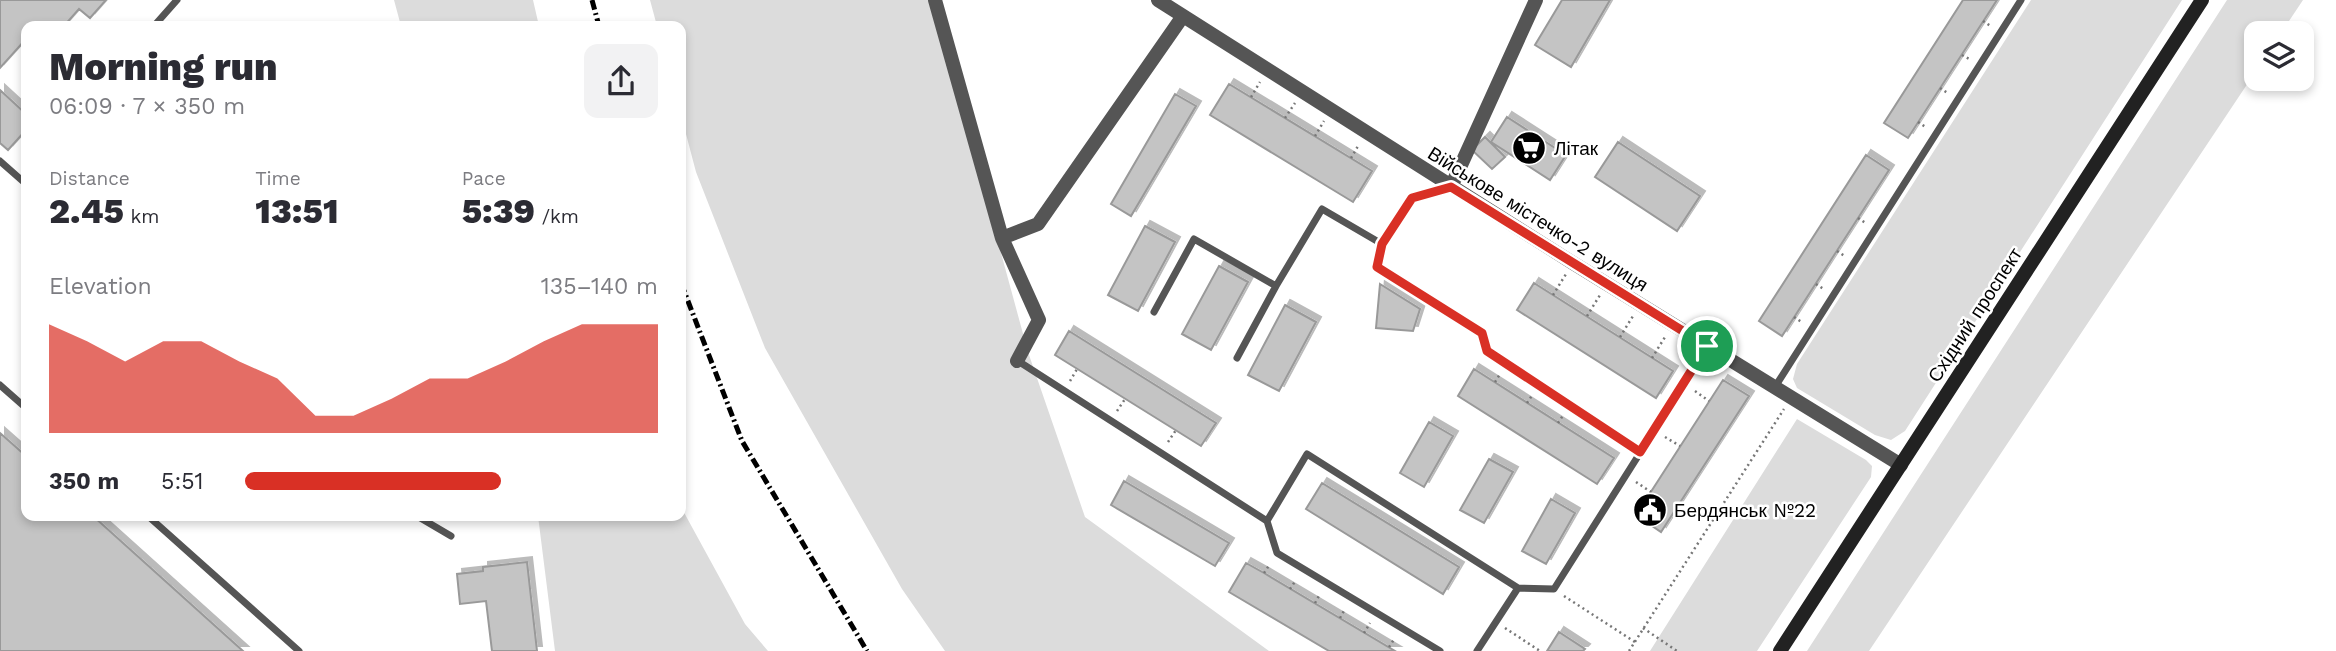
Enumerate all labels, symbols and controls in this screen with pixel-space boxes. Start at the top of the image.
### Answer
map controls [2244,21,2314,91]
button: layers [2244,21,2314,91]
button: share [584,44,658,118]
text: Morning run [49,45,278,89]
text: 06:09 · 7 × 350 m [49,93,245,120]
supermarket icon: Літак [1510,129,1548,167]
place label: Літак [1554,137,1599,160]
street label: Військове містечко-2 вулиця [1424,142,1652,296]
text: Distance [49,167,130,190]
text: Time [255,167,301,190]
text: Pace [462,167,506,190]
text: 2.45 [49,190,124,232]
text: 13:51 [255,190,339,232]
text: 5:39 [462,190,535,232]
text: km [124,205,159,228]
text: /km [535,205,579,228]
street label: Східний проспект [1923,243,2027,387]
text: Elevation [49,273,152,300]
text: 135–140 m [541,273,658,300]
pin [1677,316,1737,376]
icon: arrive [1688,327,1726,365]
text: 350 m [49,468,119,495]
text: 5:51 [161,468,204,495]
public building icon: Бердянськ №22 [1631,491,1669,529]
place label: Бердянськ №22 [1674,499,1816,522]

